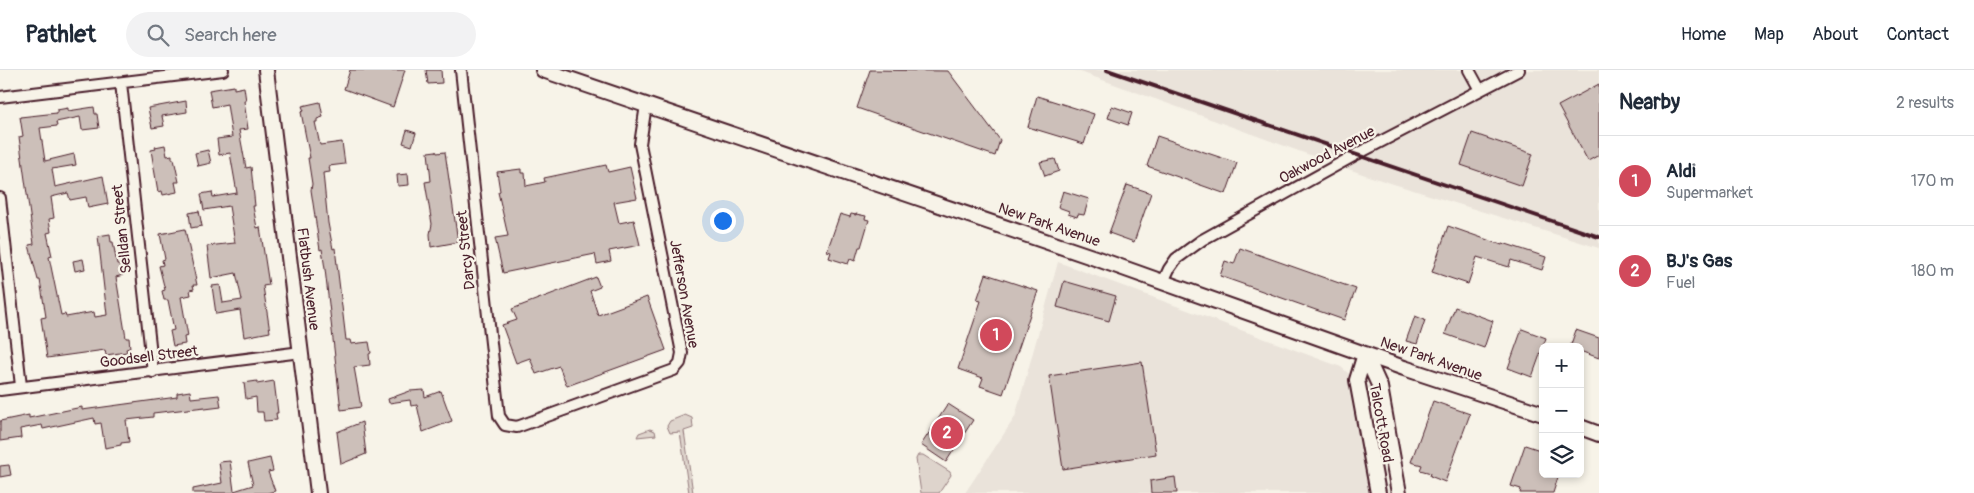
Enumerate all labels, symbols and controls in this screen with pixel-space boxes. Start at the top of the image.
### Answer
search box [126,12,476,57]
text: Pathlet [25,20,96,49]
icon: search [144,21,172,49]
text: Search here [184,23,277,47]
text: Home [1681,23,1726,46]
text: Map [1754,23,1784,46]
text: About [1812,23,1858,46]
text: Contact [1886,23,1949,46]
text: Nearby [1619,89,1680,116]
text: 2 results [1896,93,1954,113]
street label: Oakwood Avenue [1276,122,1379,188]
text: Aldi [1666,159,1696,183]
text: 1 [1632,171,1638,191]
text: 170 m [1911,171,1954,191]
street label: Selldan Street [108,183,136,275]
text: Supermarket [1666,183,1753,203]
street label: New Park Avenue [996,199,1103,252]
street label: Darcy Street [452,208,480,291]
your location [710,208,736,234]
street label: Flatbush Avenue [292,227,324,332]
street label: Jefferson Avenue [665,238,703,350]
text: BJ's Gas [1666,249,1732,273]
text: 2 [1631,261,1639,281]
text: 180 m [1911,261,1954,281]
text: Fuel [1666,273,1695,293]
pin: 1 [980,316,1012,354]
street label: New Park Avenue [1378,333,1485,386]
street label: Goodsell Street [99,341,200,372]
map controls [1539,343,1584,478]
button: + [1539,343,1584,388]
street label: Talcott Road [1365,382,1397,464]
button: − [1539,388,1584,433]
pin: 2 [931,414,963,452]
button: layers [1539,433,1584,478]

